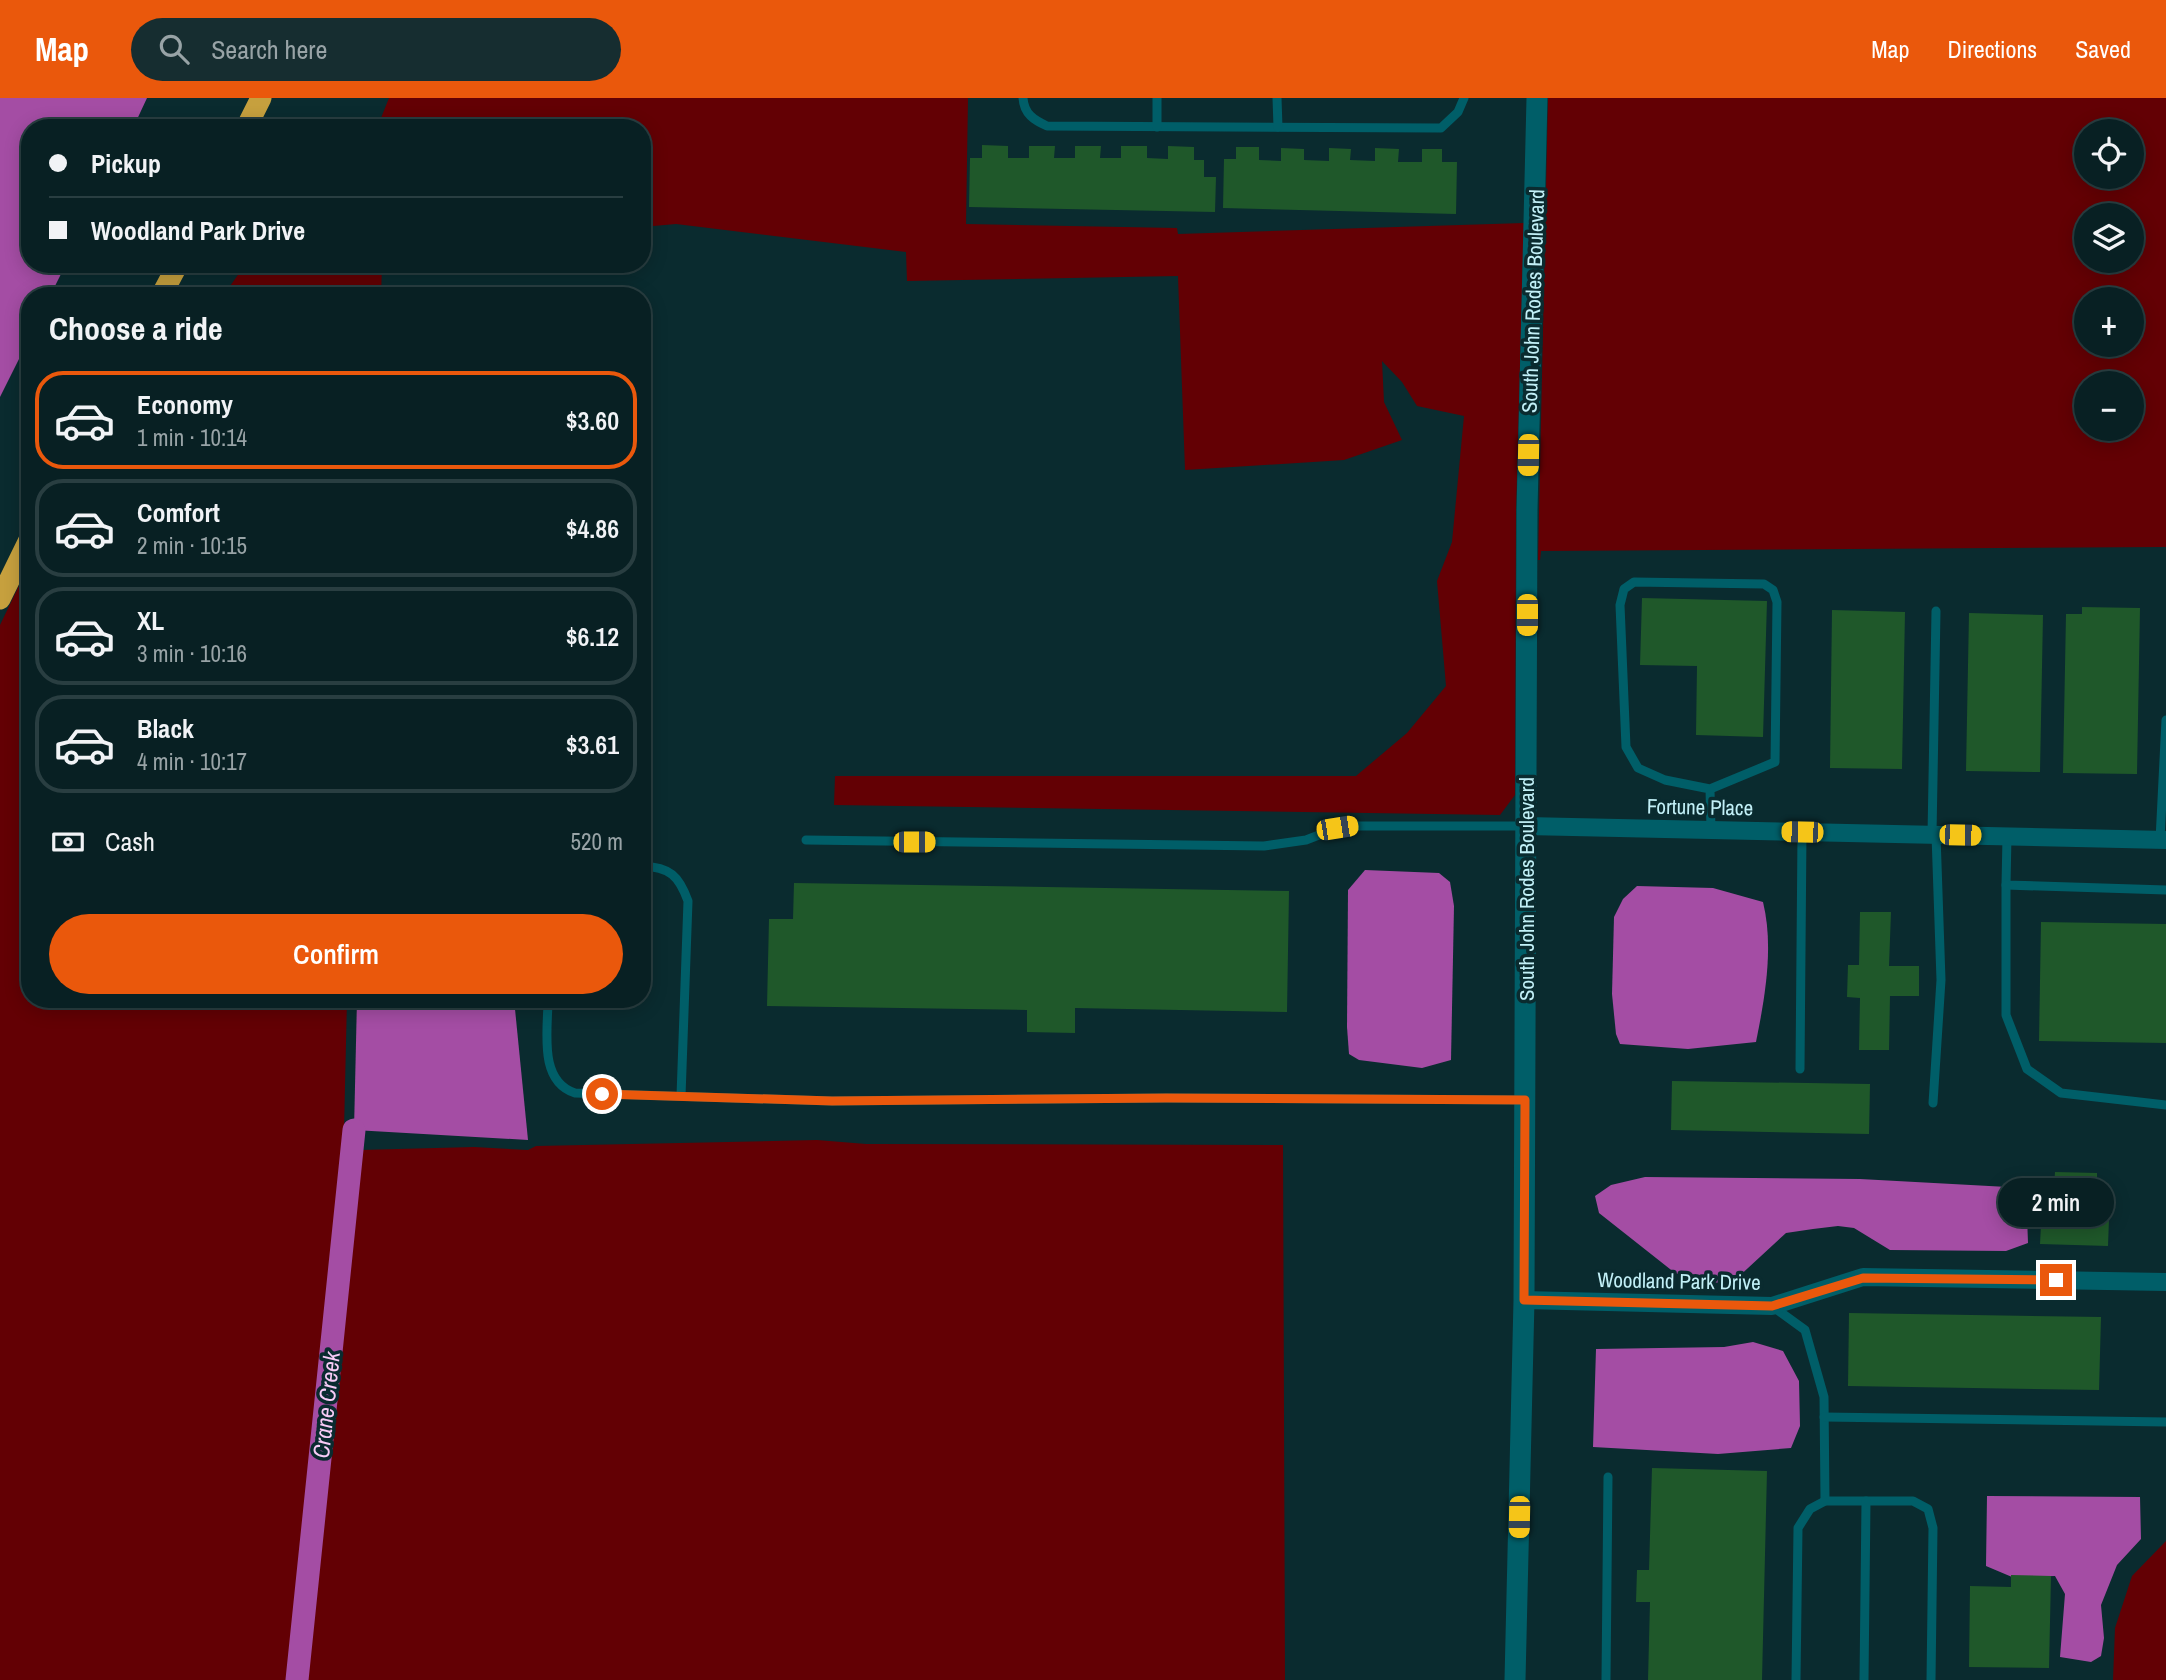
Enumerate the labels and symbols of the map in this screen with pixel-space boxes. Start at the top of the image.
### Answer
street label: South John Rodes Boulevard [1515,189,1551,413]
car [1518,434,1539,476]
car [1517,594,1538,636]
street label: South John Rodes Boulevard [1512,777,1541,1001]
street label: Fortune Place [1647,792,1753,822]
car [1315,814,1360,842]
car [1781,821,1824,843]
car [1939,824,1982,846]
car [894,832,936,853]
route start [586,1078,618,1110]
callout: 2 min [1998,1178,2114,1228]
route end [2040,1264,2072,1296]
street label: Woodland Park Drive [1597,1265,1761,1297]
water label: Crane Creek [305,1349,347,1460]
car [1509,1496,1530,1538]

